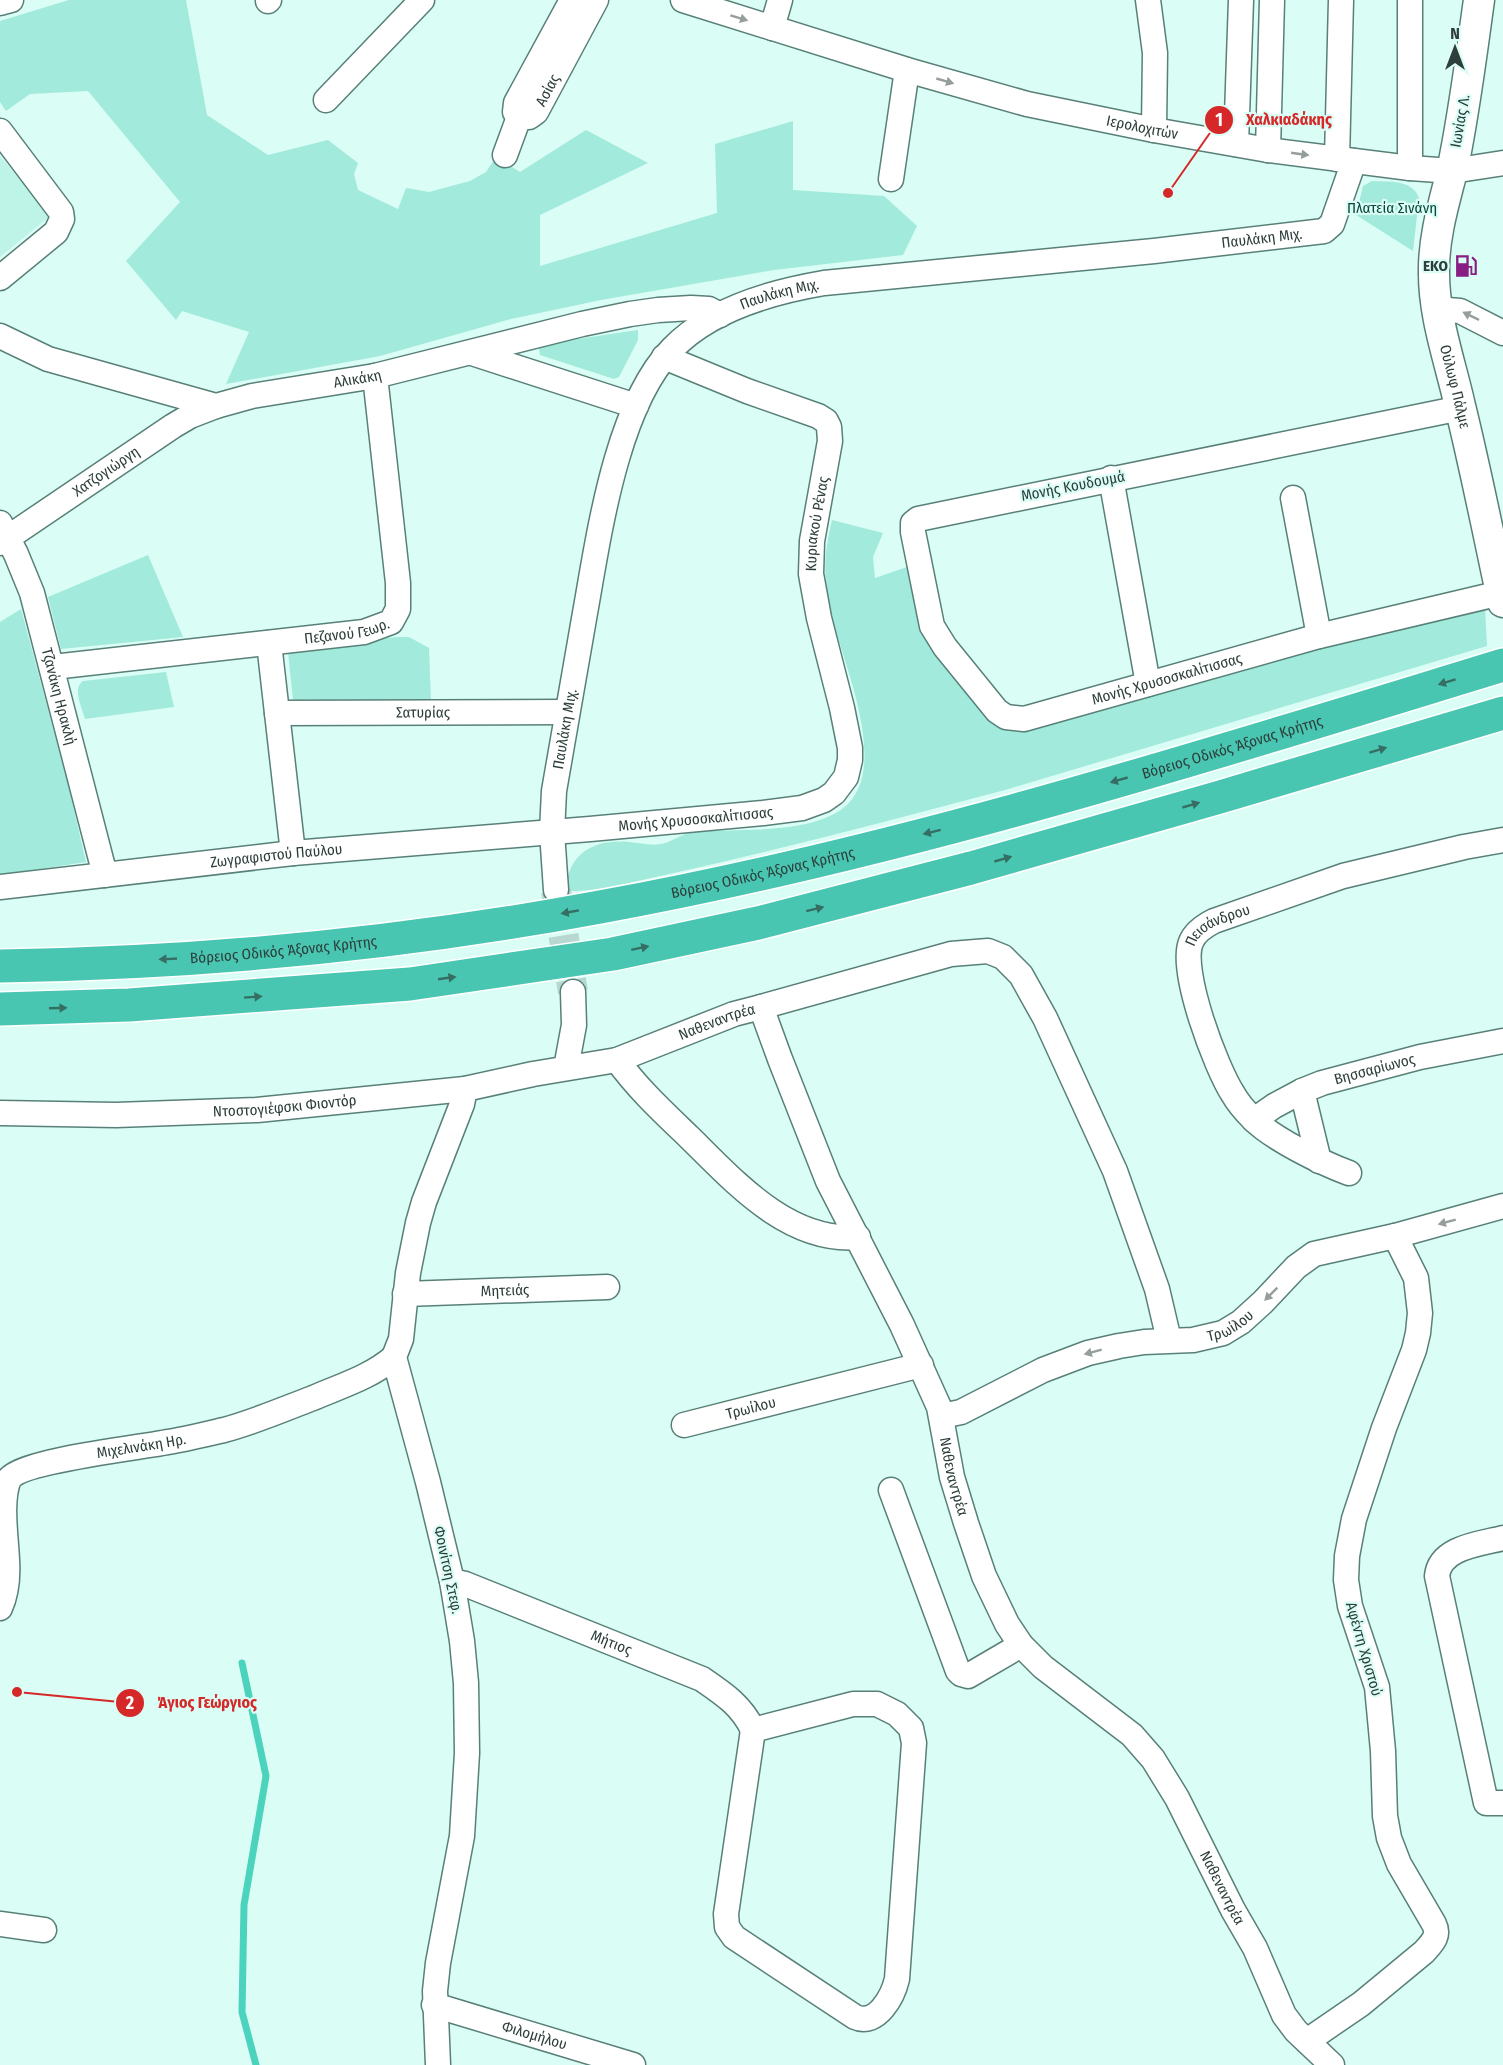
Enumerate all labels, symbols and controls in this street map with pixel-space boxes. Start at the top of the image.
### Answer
one-way arrow [730,14,748,23]
north arrow [1425,18,1485,78]
text: N [1450,24,1460,43]
street label: Ασίας [532,70,564,109]
one-way arrow [936,77,954,86]
street label: Ιωνίας Λ. [1446,93,1474,149]
callout: Χαλκιαδάκης [1204,103,1344,137]
text: 1 [1215,109,1223,131]
text: Χαλκιαδάκης [1245,110,1332,129]
street label: Ιερολοχιτών [1105,111,1180,143]
one-way arrow [1291,150,1310,159]
park label: Πλατεία Σινάνη [1347,199,1437,217]
street label: Παυλάκη Μιχ. [1220,225,1303,252]
fuel station icon: EKO [1453,253,1479,279]
place label: EKO [1423,257,1448,275]
street label: Παυλάκη Μιχ. [737,275,820,313]
one-way arrow [1462,312,1480,322]
street label: Ούλωφ Πάλμε [1436,343,1474,431]
street label: Αλικάκη [332,366,384,392]
street label: Χατζογιώργη [69,442,143,500]
street label: Μονής Κουδουμά [1019,467,1127,505]
street label: Κυριακού Ρένας [802,474,833,572]
street label: Πεζανού Γεωρ. [303,614,392,648]
street label: Τζανάκη Ηρακλή [38,646,80,747]
street label: Μονής Χρυσοσκαλίτισσας [1090,649,1245,708]
one-way arrow [1438,678,1456,687]
street label: Παυλάκη Μιχ. [549,688,581,771]
street label: Σατυρίας [396,703,451,722]
street label: Βόρειος Οδικός Άξονας Κρήτης [1140,712,1325,783]
one-way arrow [1369,745,1387,754]
one-way arrow [1110,775,1129,785]
one-way arrow [1182,800,1200,809]
street label: Μονής Χρυσοσκαλίτισσας [618,803,775,835]
one-way arrow [922,828,941,838]
street label: Ζωγραφιστού Παύλου [209,840,343,872]
street label: Βόρειος Οδικός Άξονας Κρήτης [669,843,857,902]
one-way arrow [994,854,1012,863]
street label: Πεισάνδρου [1181,900,1252,949]
one-way arrow [805,903,824,913]
one-way arrow [560,908,579,917]
street label: Βόρειος Οδικός Άξονας Κρήτης [189,932,379,967]
one-way arrow [631,943,649,953]
one-way arrow [158,955,177,964]
one-way arrow [438,974,457,983]
one-way arrow [244,992,263,1001]
street label: Ναθεναντρέα [676,1000,757,1044]
one-way arrow [49,1003,68,1013]
street label: Βησσαρίωνος [1332,1050,1418,1088]
street label: Ντοστογιέφσκι Φιοντόρ [213,1091,357,1121]
one-way arrow [1437,1218,1455,1227]
street label: Μητειάς [480,1281,530,1300]
one-way arrow [1265,1286,1279,1300]
street label: Τρωίλου [1205,1306,1257,1345]
one-way arrow [1083,1348,1102,1358]
street label: Τρωίλου [724,1393,778,1423]
street label: Μιχελινάκη Ηρ. [95,1430,187,1462]
street label: Ναθεναντρέα [936,1436,972,1518]
street label: Φοινίτση Στεφ. [430,1525,466,1615]
street label: Αφέντη Χριστού [1342,1600,1386,1698]
street label: Μήτιος [588,1626,635,1659]
callout: Άγιος Γεώργιος [115,1686,269,1720]
text: 2 [125,1692,134,1714]
text: Άγιος Γεώργιος [157,1693,257,1712]
street label: Ναθεναντρέα [1196,1848,1249,1928]
street label: Φιλομήλου [500,2017,569,2054]

